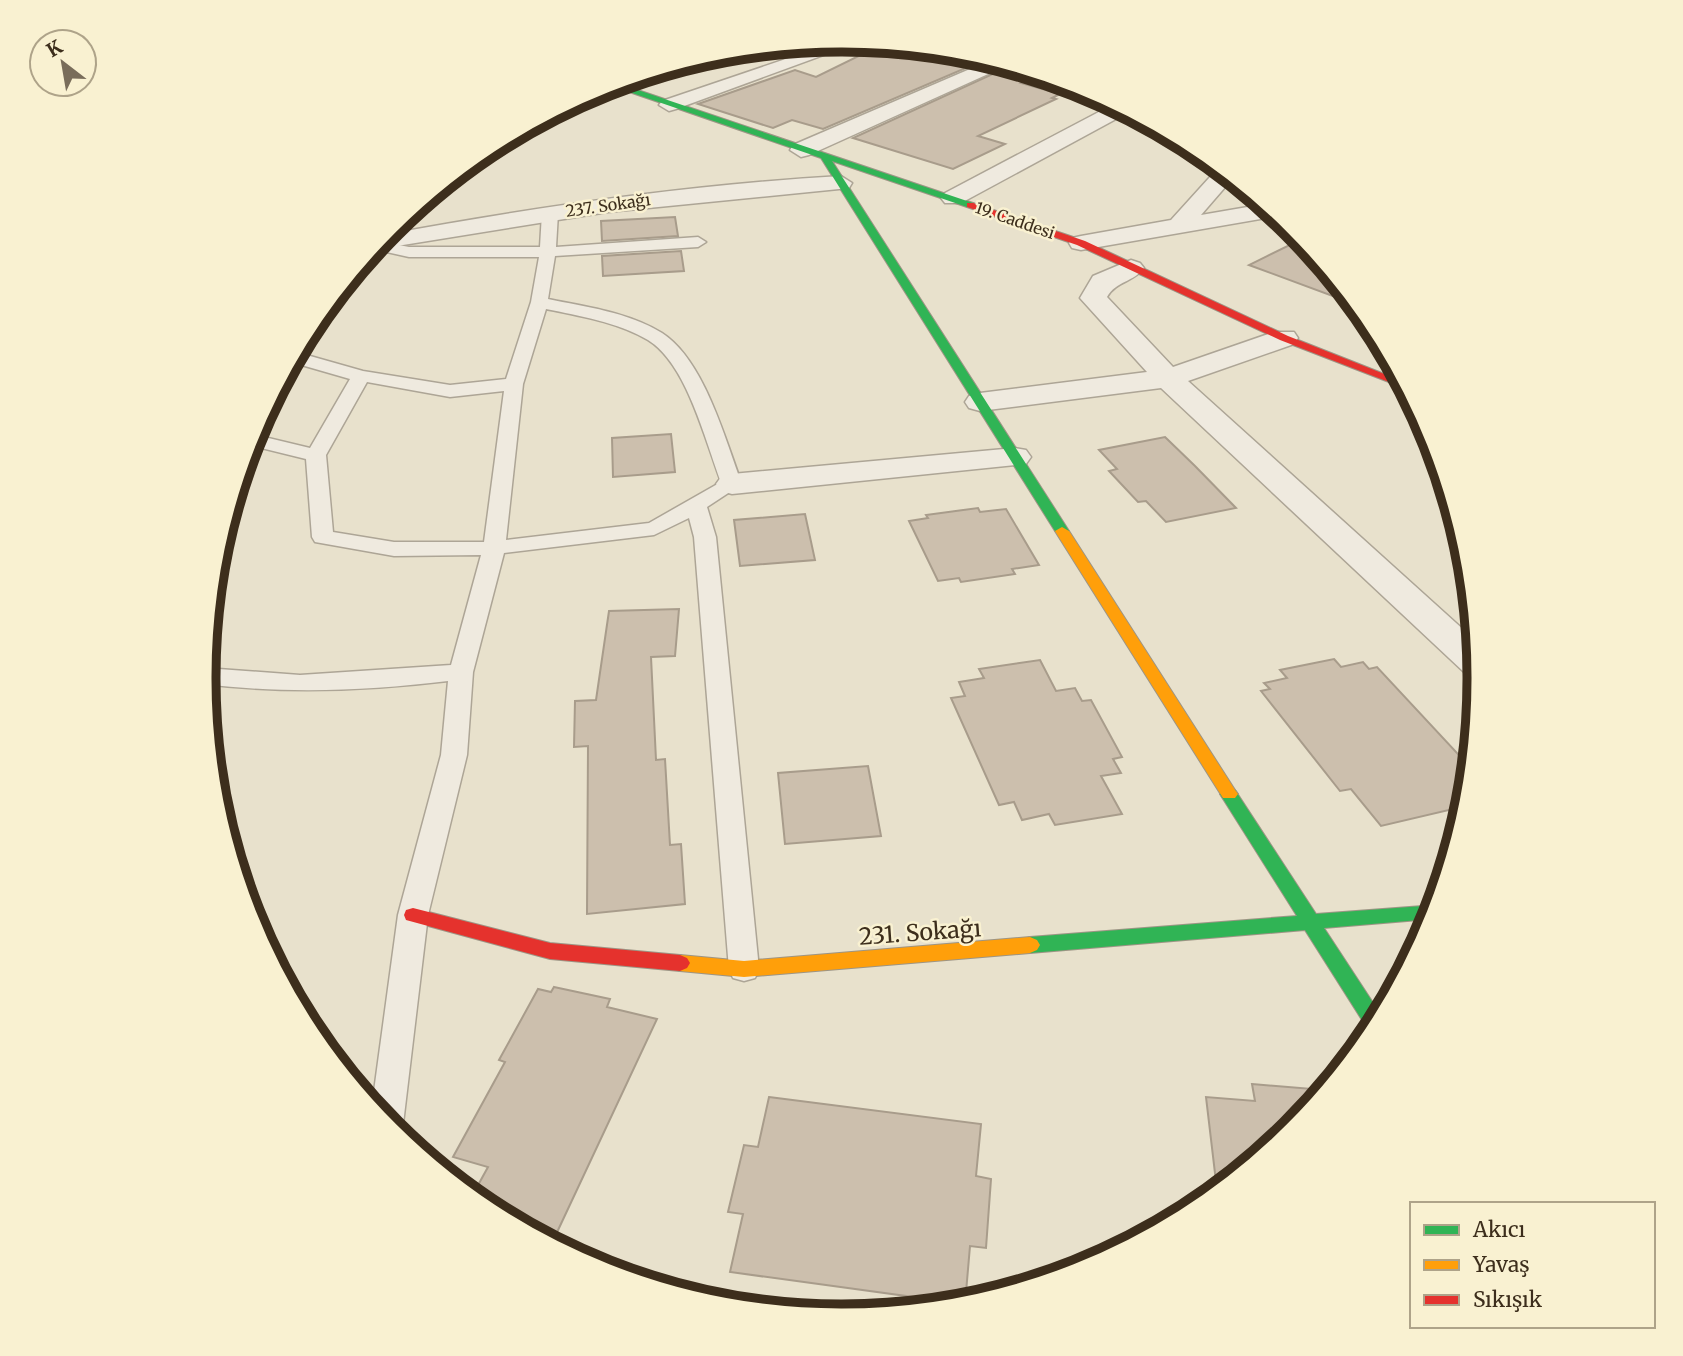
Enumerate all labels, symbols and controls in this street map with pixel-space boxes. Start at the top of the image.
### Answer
north arrow [28,28,98,98]
text: K [42,34,67,62]
street label: 237. Sokağı [564,189,652,221]
street label: 19. Caddesi [973,197,1057,243]
street label: 231. Sokağı [858,913,982,951]
legend [1410,1202,1655,1328]
text: Akıcı [1472,1216,1526,1243]
text: Yavaş [1472,1251,1530,1278]
text: Sıkışık [1473,1286,1543,1313]

